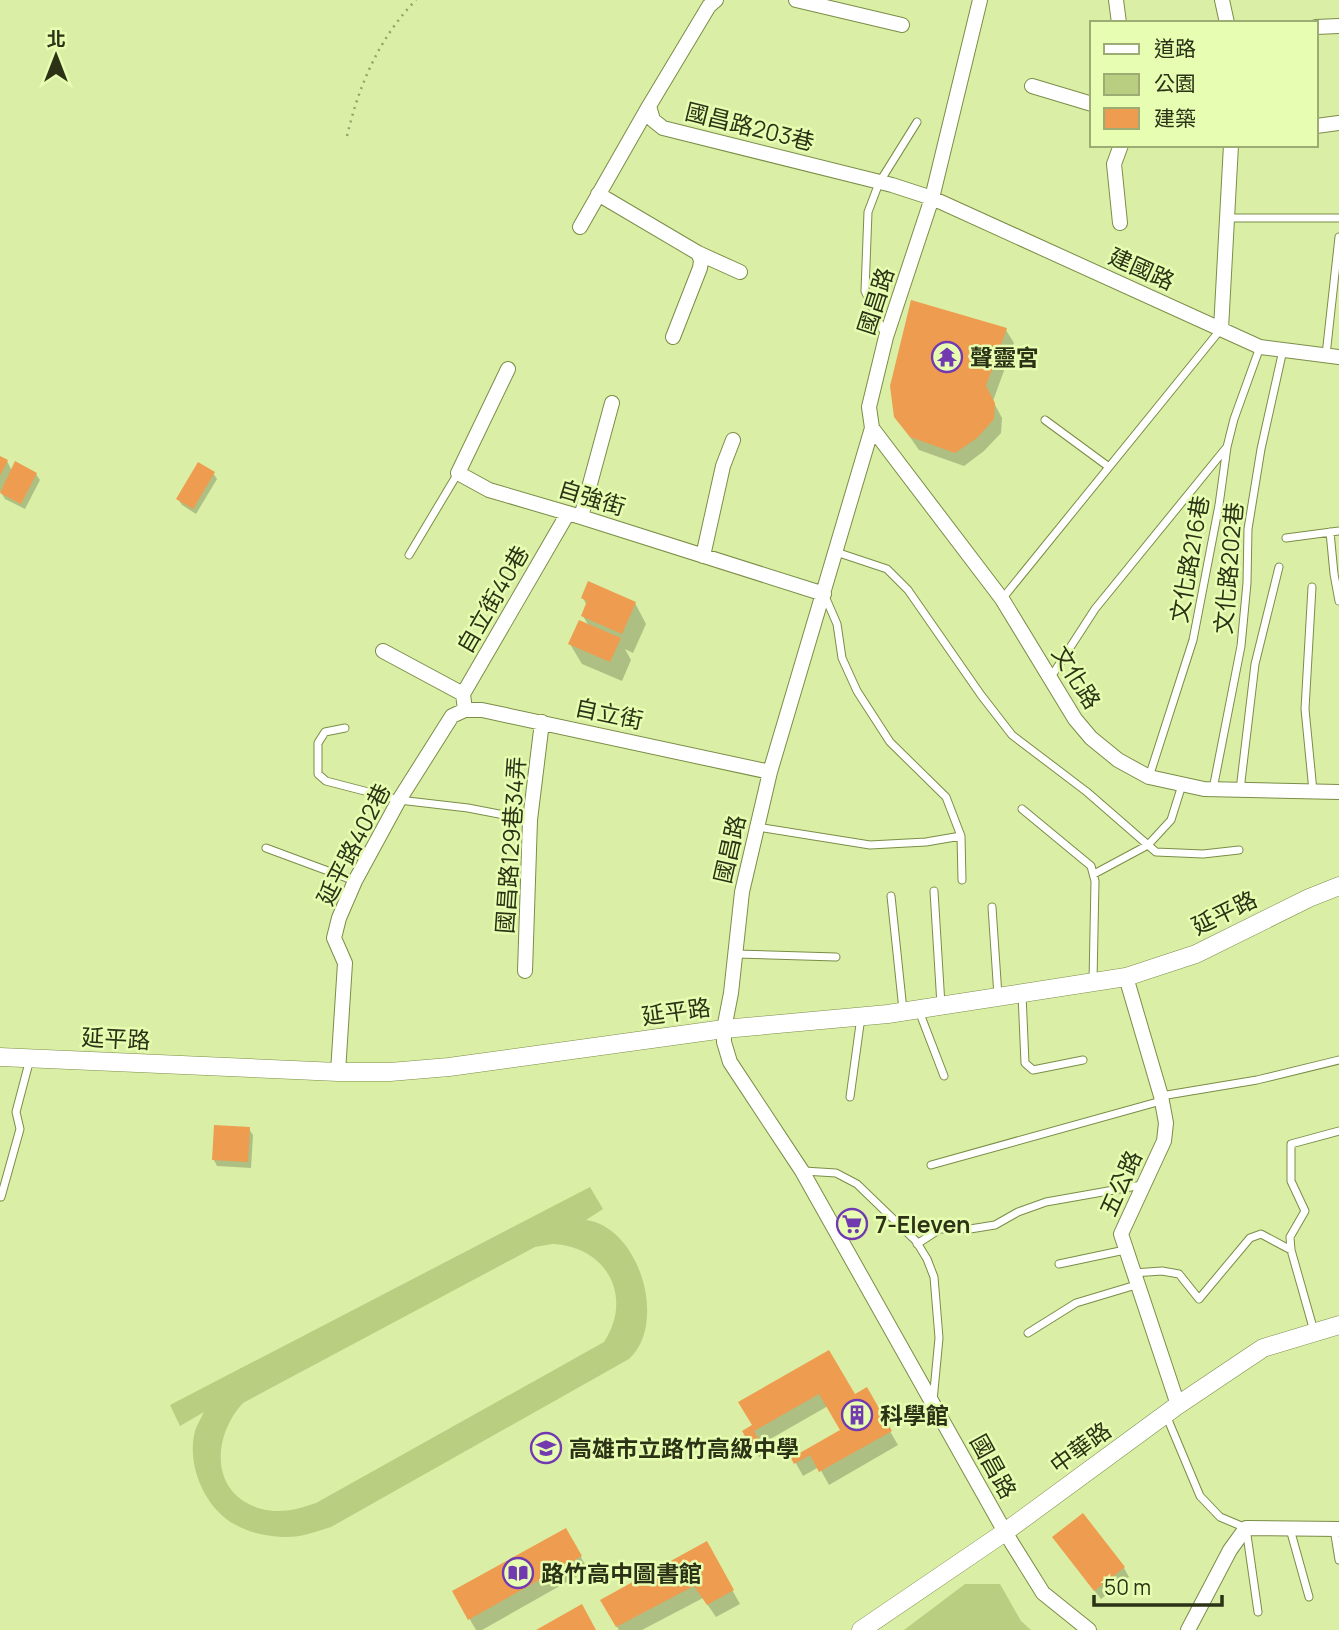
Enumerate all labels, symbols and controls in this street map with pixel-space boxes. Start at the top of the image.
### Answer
north arrow [21,21,91,91]
legend [1090,21,1318,147]
text: 北 [46,26,66,52]
text: 道路 [1154,34,1196,62]
text: 公園 [1154,69,1196,97]
street label: 國昌路203巷 [682,95,818,157]
text: 建築 [1154,104,1196,132]
street label: 建國路 [1104,239,1180,297]
street label: 國昌路 [849,263,901,339]
temple icon: 聲靈宮 [930,340,964,374]
place label: 聲靈宮 [970,341,1039,373]
street label: 自強街 [554,472,630,522]
street label: 文化路216巷 [1162,493,1216,625]
street label: 文化路202巷 [1206,501,1250,635]
street label: 自立街40巷 [448,539,536,659]
street label: 文化路 [1045,639,1109,715]
street label: 自立街 [572,690,646,736]
street label: 國昌路129巷34弄 [488,755,532,935]
street label: 延平路402巷 [309,778,397,910]
street label: 國昌路 [706,812,752,886]
street label: 延平路 [1186,882,1262,942]
street label: 延平路 [640,990,712,1032]
street label: 延平路 [81,1020,151,1056]
street label: 五公路 [1091,1145,1149,1221]
supermarket icon: 7-Eleven [835,1207,869,1241]
place label: 7-Eleven [875,1208,970,1240]
building icon: 科學館 [840,1398,874,1432]
place label: 科學館 [880,1399,949,1431]
street label: 中華路 [1043,1414,1117,1480]
street label: 國昌路 [963,1428,1025,1504]
school or university icon: 高雄市立路竹高級中學 [529,1431,563,1465]
place label: 高雄市立路竹高級中學 [569,1432,799,1464]
library icon: 路竹高中圖書館 [501,1556,535,1590]
place label: 路竹高中圖書館 [541,1557,702,1589]
scale bar [1094,1564,1222,1608]
text: 50 m [1104,1573,1151,1601]

